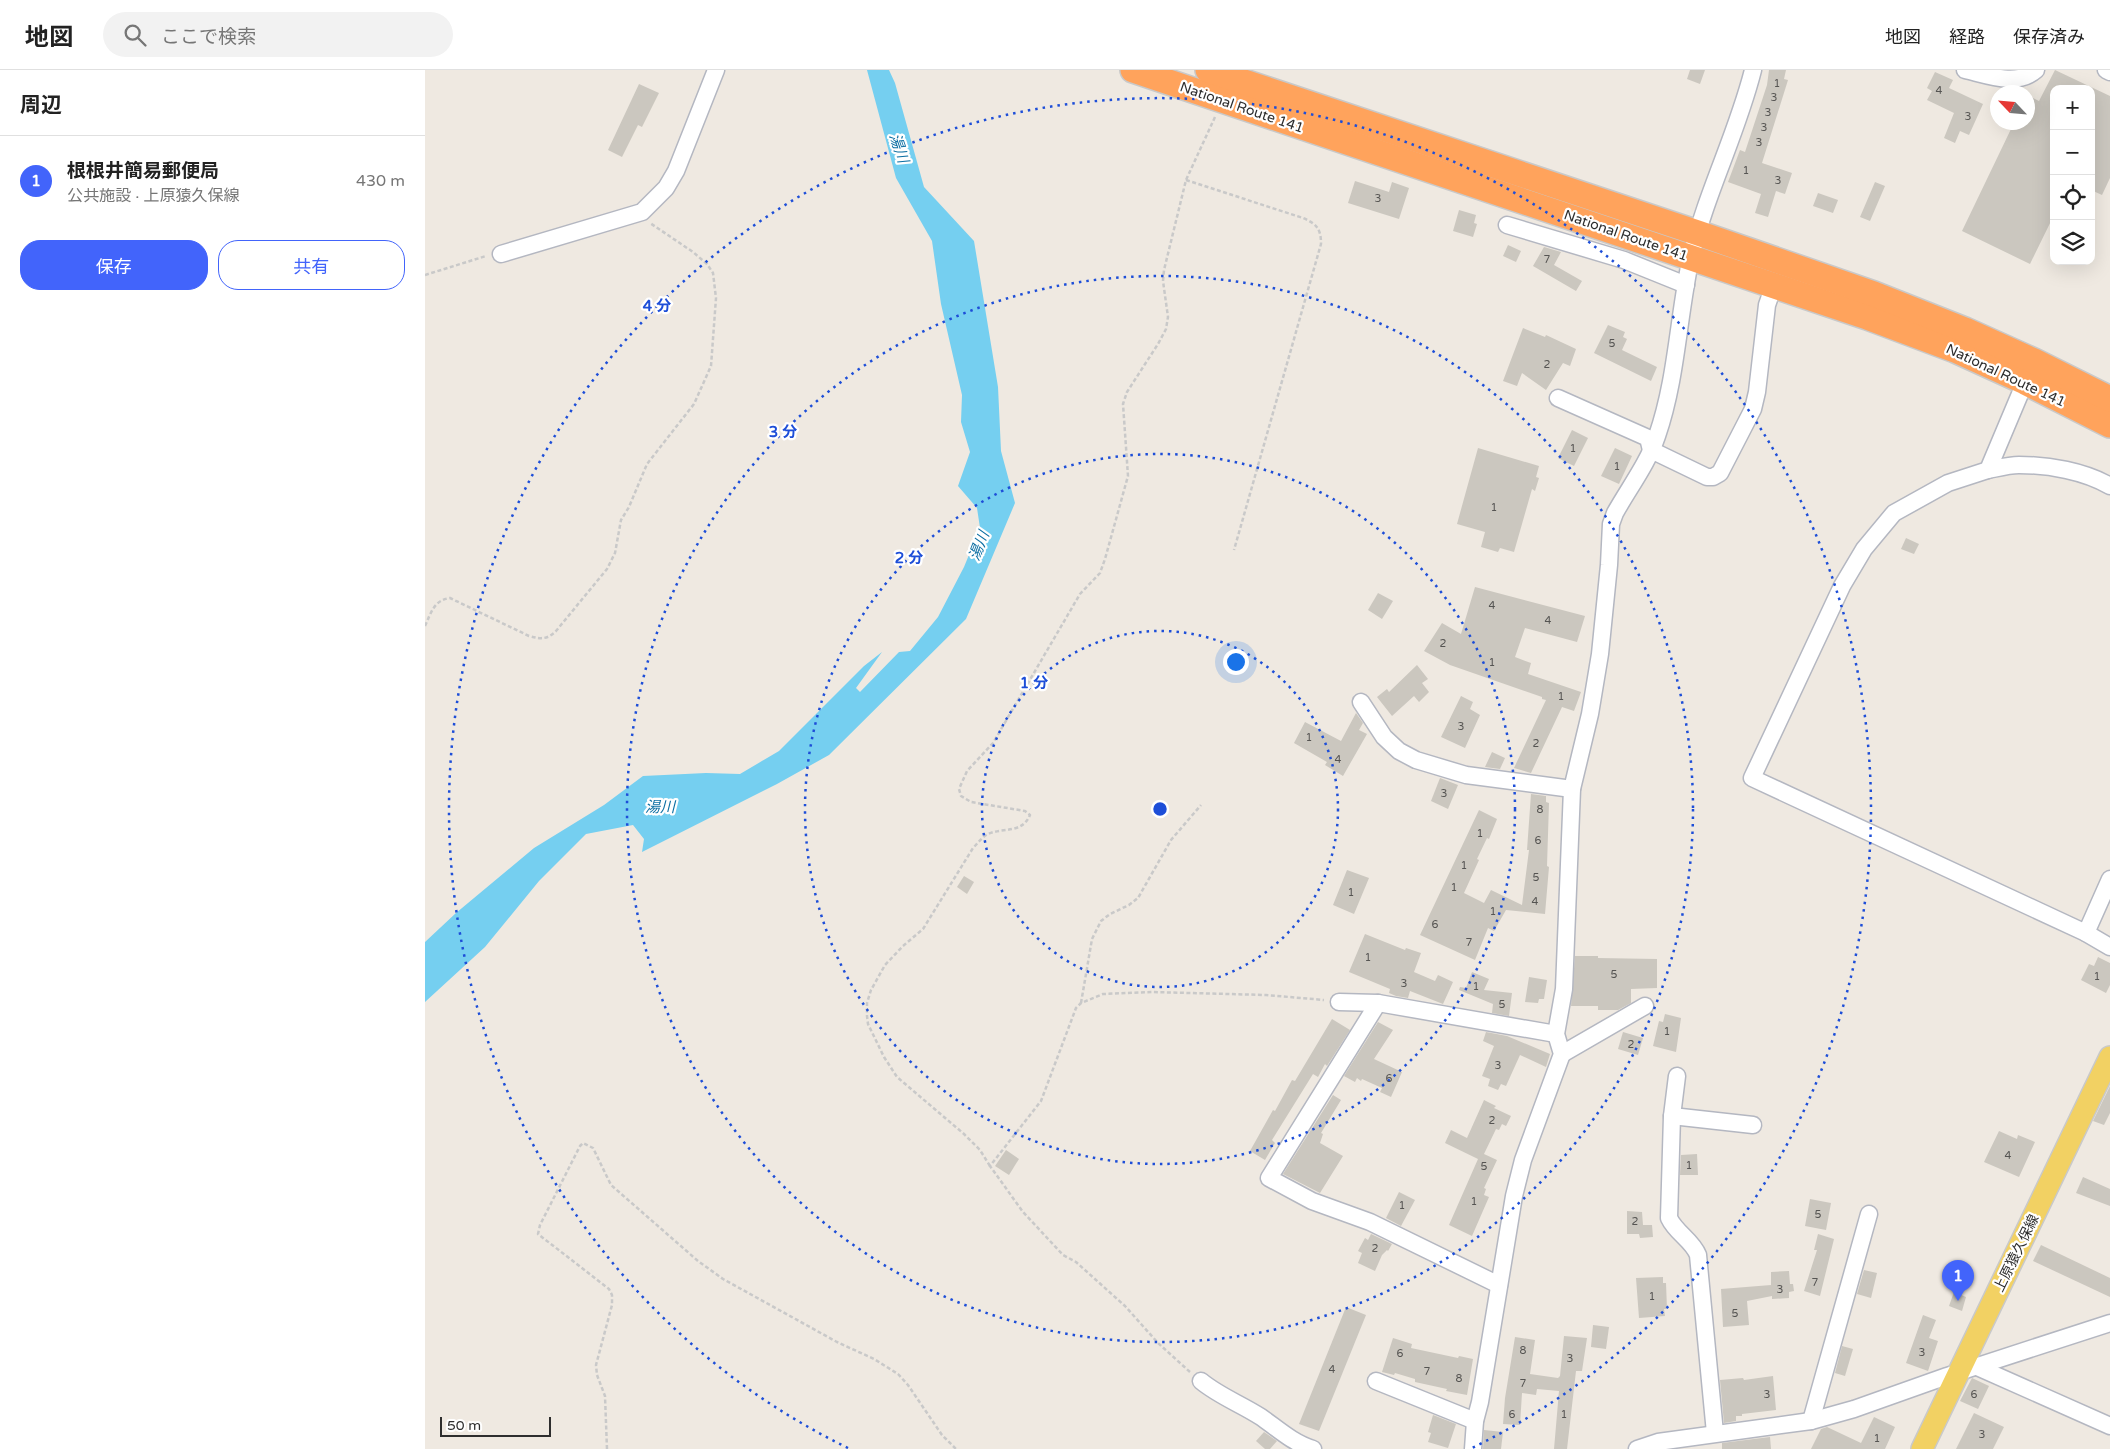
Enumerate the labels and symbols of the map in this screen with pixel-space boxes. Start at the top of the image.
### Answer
house number: 1 [1774,77,1780,90]
street label: National Route 141 [1178,78,1306,137]
house number: 4 [1936,84,1943,97]
north arrow [1990,85,2035,130]
house number: 3 [1771,91,1778,104]
house number: 3 [1765,106,1772,119]
house number: 3 [1965,110,1972,123]
house number: 3 [1761,121,1768,134]
water label: 湯川 [886,131,913,167]
house number: 3 [1756,136,1763,149]
house number: 1 [1743,164,1749,177]
house number: 3 [1775,174,1782,187]
house number: 3 [1375,192,1382,205]
street label: National Route 141 [1562,206,1690,265]
house number: 7 [1544,253,1551,266]
text: 4 分 [643,297,671,315]
house number: 5 [1609,337,1616,350]
street label: National Route 141 [1943,340,2068,411]
house number: 2 [1544,358,1551,371]
text: 3 分 [769,423,797,441]
house number: 1 [1570,442,1576,455]
house number: 1 [1614,460,1620,473]
house number: 1 [1491,501,1497,514]
water label: 湯川 [965,527,993,563]
text: 2 分 [895,549,923,567]
house number: 4 [1489,599,1496,612]
house number: 4 [1545,614,1552,627]
house number: 2 [1440,637,1447,650]
your location [1223,649,1249,675]
house number: 1 [1489,656,1495,669]
text: 1 分 [1020,674,1048,692]
house number: 1 [1558,690,1564,703]
house number: 3 [1458,720,1465,733]
house number: 1 [1306,731,1312,744]
house number: 2 [1533,737,1540,750]
house number: 4 [1335,753,1342,766]
house number: 3 [1441,787,1448,800]
water label: 湯川 [645,798,677,816]
centre of rings [1151,800,1169,818]
house number: 8 [1537,803,1544,816]
house number: 1 [1477,827,1483,840]
house number: 6 [1535,834,1542,847]
house number: 1 [1461,859,1467,872]
house number: 5 [1533,871,1540,884]
house number: 1 [1451,881,1457,894]
house number: 1 [1348,886,1354,899]
house number: 4 [1532,895,1539,908]
house number: 1 [1490,905,1496,918]
house number: 6 [1432,918,1439,931]
house number: 7 [1466,936,1473,949]
house number: 1 [1365,951,1371,964]
house number: 5 [1611,968,1618,981]
house number: 1 [2094,970,2100,983]
house number: 3 [1401,977,1408,990]
house number: 1 [1473,980,1479,993]
house number: 5 [1499,998,1506,1011]
house number: 1 [1664,1025,1670,1038]
house number: 2 [1628,1038,1635,1051]
house number: 3 [1495,1059,1502,1072]
house number: 6 [1386,1072,1393,1085]
house number: 2 [1489,1114,1496,1127]
house number: 4 [2005,1149,2012,1162]
house number: 1 [1686,1159,1692,1172]
house number: 5 [1481,1160,1488,1173]
house number: 1 [1471,1195,1477,1208]
house number: 1 [1399,1199,1405,1212]
house number: 5 [1815,1208,1822,1221]
street label: 上原猿久保線 [1990,1212,2043,1295]
house number: 2 [1632,1215,1639,1228]
house number: 2 [1372,1242,1379,1255]
pin: 1 [1942,1260,1974,1301]
house number: 7 [1812,1276,1819,1289]
house number: 3 [1777,1283,1784,1296]
house number: 1 [1649,1290,1655,1303]
house number: 5 [1732,1307,1739,1320]
house number: 8 [1520,1344,1527,1357]
house number: 3 [1919,1346,1926,1359]
house number: 6 [1397,1347,1404,1360]
house number: 3 [1567,1352,1574,1365]
house number: 4 [1329,1363,1336,1376]
house number: 7 [1424,1365,1431,1378]
house number: 8 [1456,1372,1463,1385]
house number: 7 [1520,1377,1527,1390]
house number: 3 [1764,1388,1771,1401]
house number: 6 [1971,1388,1978,1401]
house number: 6 [1509,1408,1516,1421]
house number: 1 [1561,1408,1567,1421]
scale bar [440,1414,551,1437]
house number: 3 [1979,1428,1986,1441]
house number: 1 [1874,1432,1880,1445]

